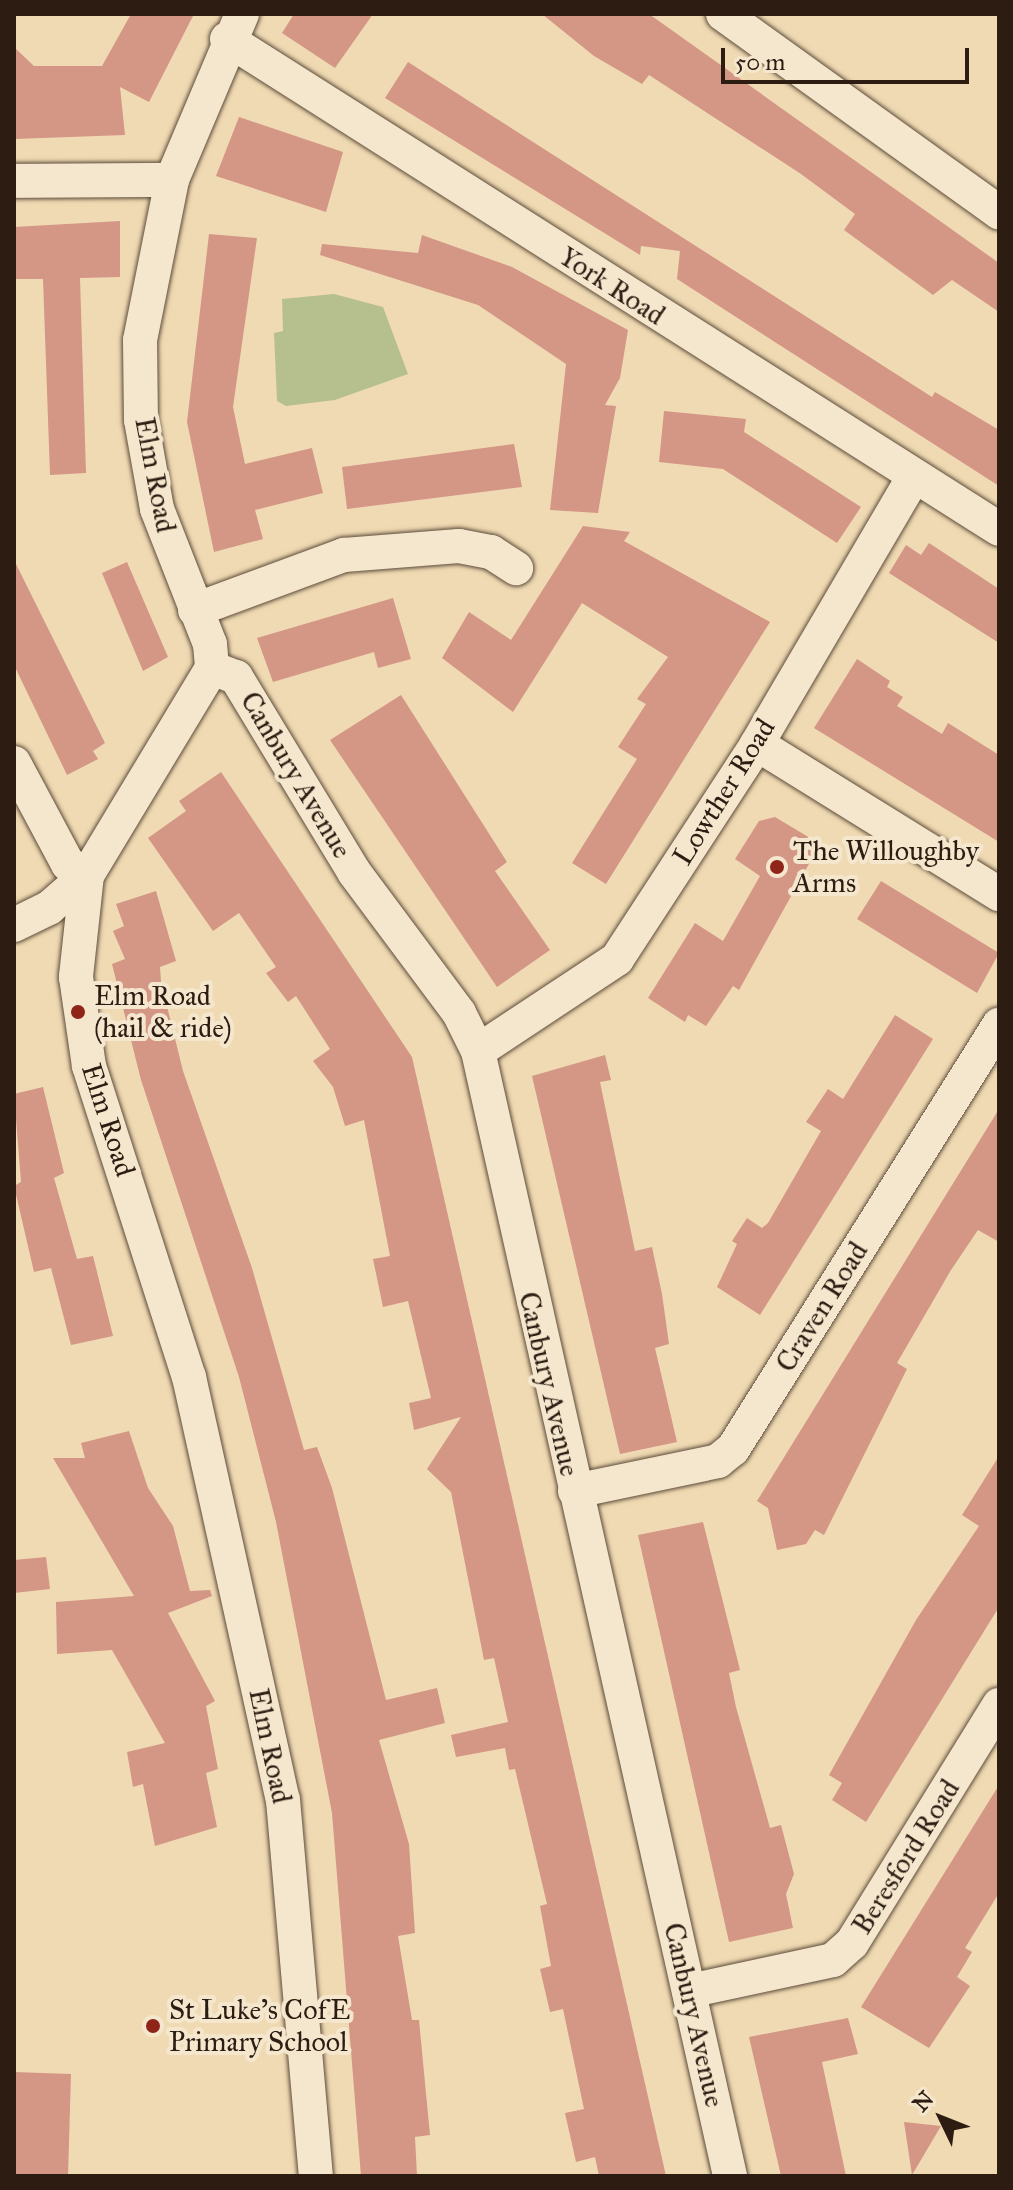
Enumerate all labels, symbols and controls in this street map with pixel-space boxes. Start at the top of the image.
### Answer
scale bar [725,32,973,82]
text: 50 m [735,47,785,77]
street label: York Road [553,239,671,333]
street label: Elm Road [127,414,183,536]
street label: Canbury Avenue [233,686,359,864]
street label: Lowther Road [666,713,782,871]
place label: The Willoughby Arms [793,834,979,900]
marker: The Willoughby Arms [768,858,786,876]
place label: Elm Road (hail & ride) [94,979,232,1045]
marker: Elm Road (hail & ride) [69,1003,87,1021]
street label: Elm Road [74,1059,142,1181]
street label: Craven Road [769,1236,875,1378]
street label: Canbury Avenue [511,1289,587,1479]
street label: Elm Road [241,1685,299,1807]
street label: Beresford Road [845,1773,967,1941]
street label: Canbury Avenue [656,1920,732,2110]
place label: St Luke's CofE Primary School [169,1993,350,2059]
marker: St Luke's CofE Primary School [144,2017,162,2035]
north arrow [901,2078,981,2158]
text: N [907,2085,939,2117]

